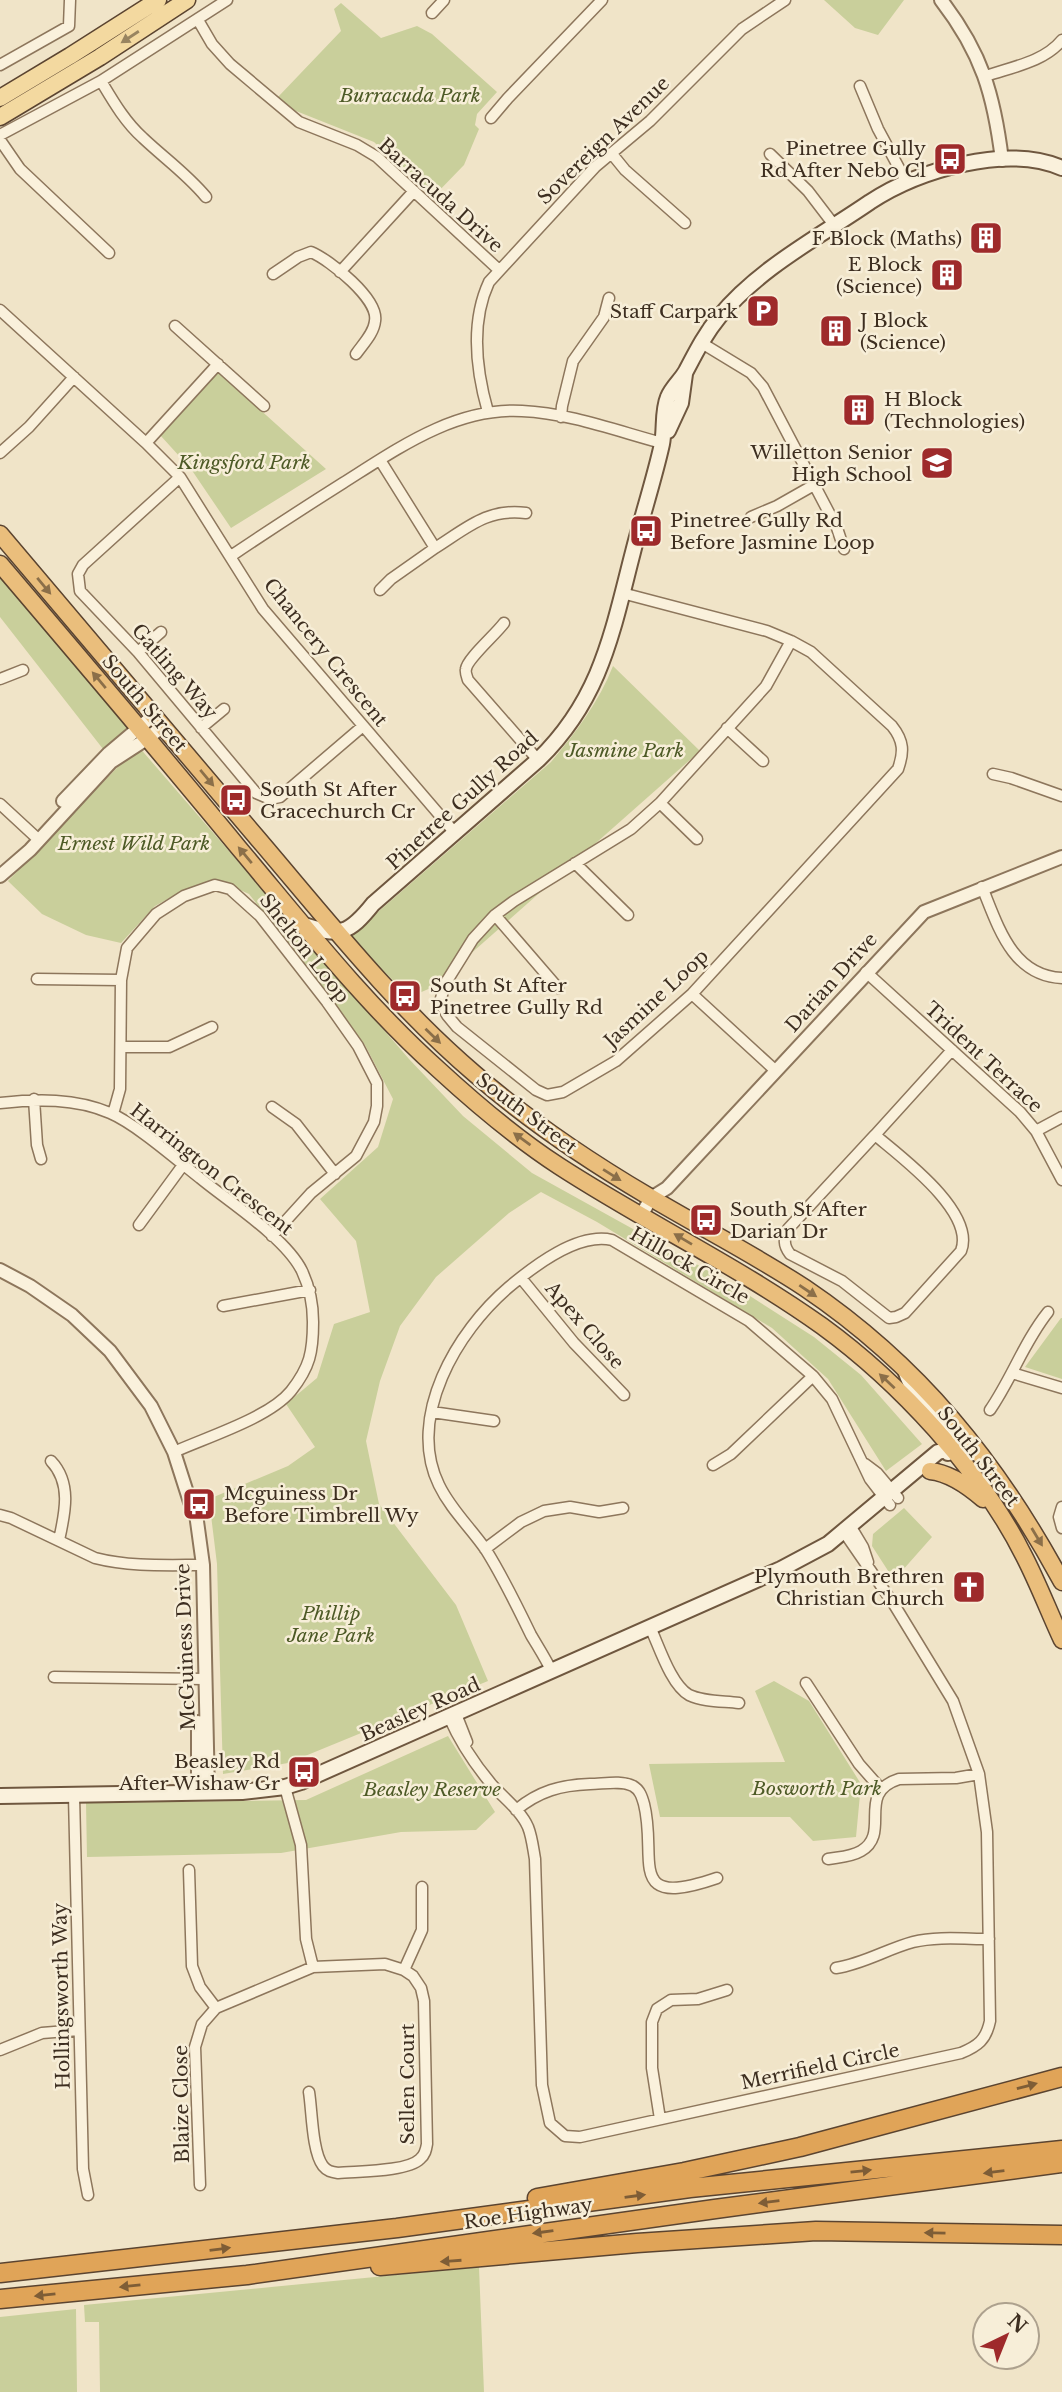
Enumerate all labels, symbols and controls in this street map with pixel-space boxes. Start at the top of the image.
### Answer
one-way arrow [121,30,139,44]
street label: Sovereign Avenue [533,72,674,209]
park label: Burracuda Park [339,84,480,107]
street label: Barracuda Drive [374,133,508,257]
place label: Pinetree Gully Rd After Nebo Cl [760,137,926,182]
bus stop icon: Pinetree Gully Rd After Nebo Cl [931,140,969,178]
building icon: F Block (Maths) [967,219,1005,257]
place label: F Block (Maths) [812,227,962,250]
place label: E Block (Science) [836,253,922,298]
building icon: E Block (Science) [928,256,966,294]
parking icon: Staff Carpark [744,292,782,330]
place label: Staff Carpark [610,300,738,323]
place label: J Block (Science) [857,309,946,354]
building icon: J Block (Science) [817,312,855,350]
place label: H Block (Technologies) [884,388,1025,433]
building icon: H Block (Technologies) [840,391,878,429]
place label: Willetton Senior High School [750,441,912,486]
school or university icon: Willetton Senior High School [918,444,956,482]
park label: Kingsford Park [176,451,311,474]
place label: Pinetree Gully Rd Before Jasmine Loop [670,509,875,554]
bus stop icon: Pinetree Gully Rd Before Jasmine Loop [627,512,665,550]
street label: Chancery Crescent [259,574,393,732]
one-way arrow [36,577,51,594]
street label: Gatling Way [127,619,222,724]
street label: South Street [97,650,193,757]
one-way arrow [92,672,107,689]
street label: Pinetree Gully Road [382,726,543,874]
park label: Jasmine Park [565,739,684,762]
one-way arrow [199,769,214,786]
place label: South St After Gracechurch Cr [260,778,415,823]
bus stop icon: South St After Gracechurch Cr [217,781,255,819]
park label: Ernest Wild Park [57,832,210,855]
one-way arrow [238,846,253,863]
street label: Shelton Loop [255,889,354,1007]
street label: Darian Drive [781,928,882,1037]
street label: Jasmine Loop [597,944,713,1054]
place label: South St After Pinetree Gully Rd [430,974,603,1019]
bus stop icon: South St After Pinetree Gully Rd [386,977,424,1015]
street label: Trident Terrace [920,997,1047,1118]
one-way arrow [424,1027,441,1043]
street label: South Street [472,1068,582,1159]
street label: Harrington Crescent [126,1099,298,1241]
one-way arrow [513,1132,531,1146]
one-way arrow [603,1168,622,1181]
place label: South St After Darian Dr [730,1198,867,1243]
bus stop icon: South St After Darian Dr [687,1201,725,1239]
street label: Hillock Circle [626,1222,753,1309]
one-way arrow [674,1233,693,1245]
street label: Apex Close [540,1276,629,1374]
one-way arrow [799,1284,817,1298]
one-way arrow [879,1374,896,1390]
street label: South Street [933,1402,1025,1511]
place label: Mcguiness Dr Before Timbrell Wy [224,1482,419,1527]
bus stop icon: Mcguiness Dr Before Timbrell Wy [180,1485,218,1523]
one-way arrow [1031,1528,1043,1547]
street label: McGuiness Drive [171,1563,200,1731]
place label: Plymouth Brethren Christian Church [754,1565,944,1610]
church icon: Plymouth Brethren Christian Church [950,1568,988,1606]
park label: Phillip Jane Park [286,1602,375,1647]
street label: Beasley Road [357,1673,484,1746]
place label: Beasley Rd After Wishaw Gr [118,1750,280,1795]
bus stop icon: Beasley Rd After Wishaw Gr [285,1753,323,1791]
park label: Bosworth Park [751,1777,882,1800]
park label: Beasley Reserve [362,1778,501,1801]
street label: Hollingsworth Way [48,1903,75,2089]
street label: Sellen Court [396,2022,419,2145]
street label: Merrifield Circle [739,2038,901,2095]
street label: Blaize Close [169,2045,194,2163]
one-way arrow [1016,2080,1038,2091]
one-way arrow [850,2165,872,2176]
one-way arrow [983,2167,1005,2178]
one-way arrow [624,2190,646,2201]
street label: Roe Highway [462,2193,594,2234]
one-way arrow [758,2196,780,2207]
one-way arrow [532,2227,554,2238]
one-way arrow [923,2227,945,2239]
one-way arrow [209,2243,231,2254]
one-way arrow [440,2256,462,2267]
one-way arrow [119,2281,141,2292]
one-way arrow [34,2290,56,2301]
north arrow [971,2301,1041,2371]
text: N [1003,2309,1032,2339]

